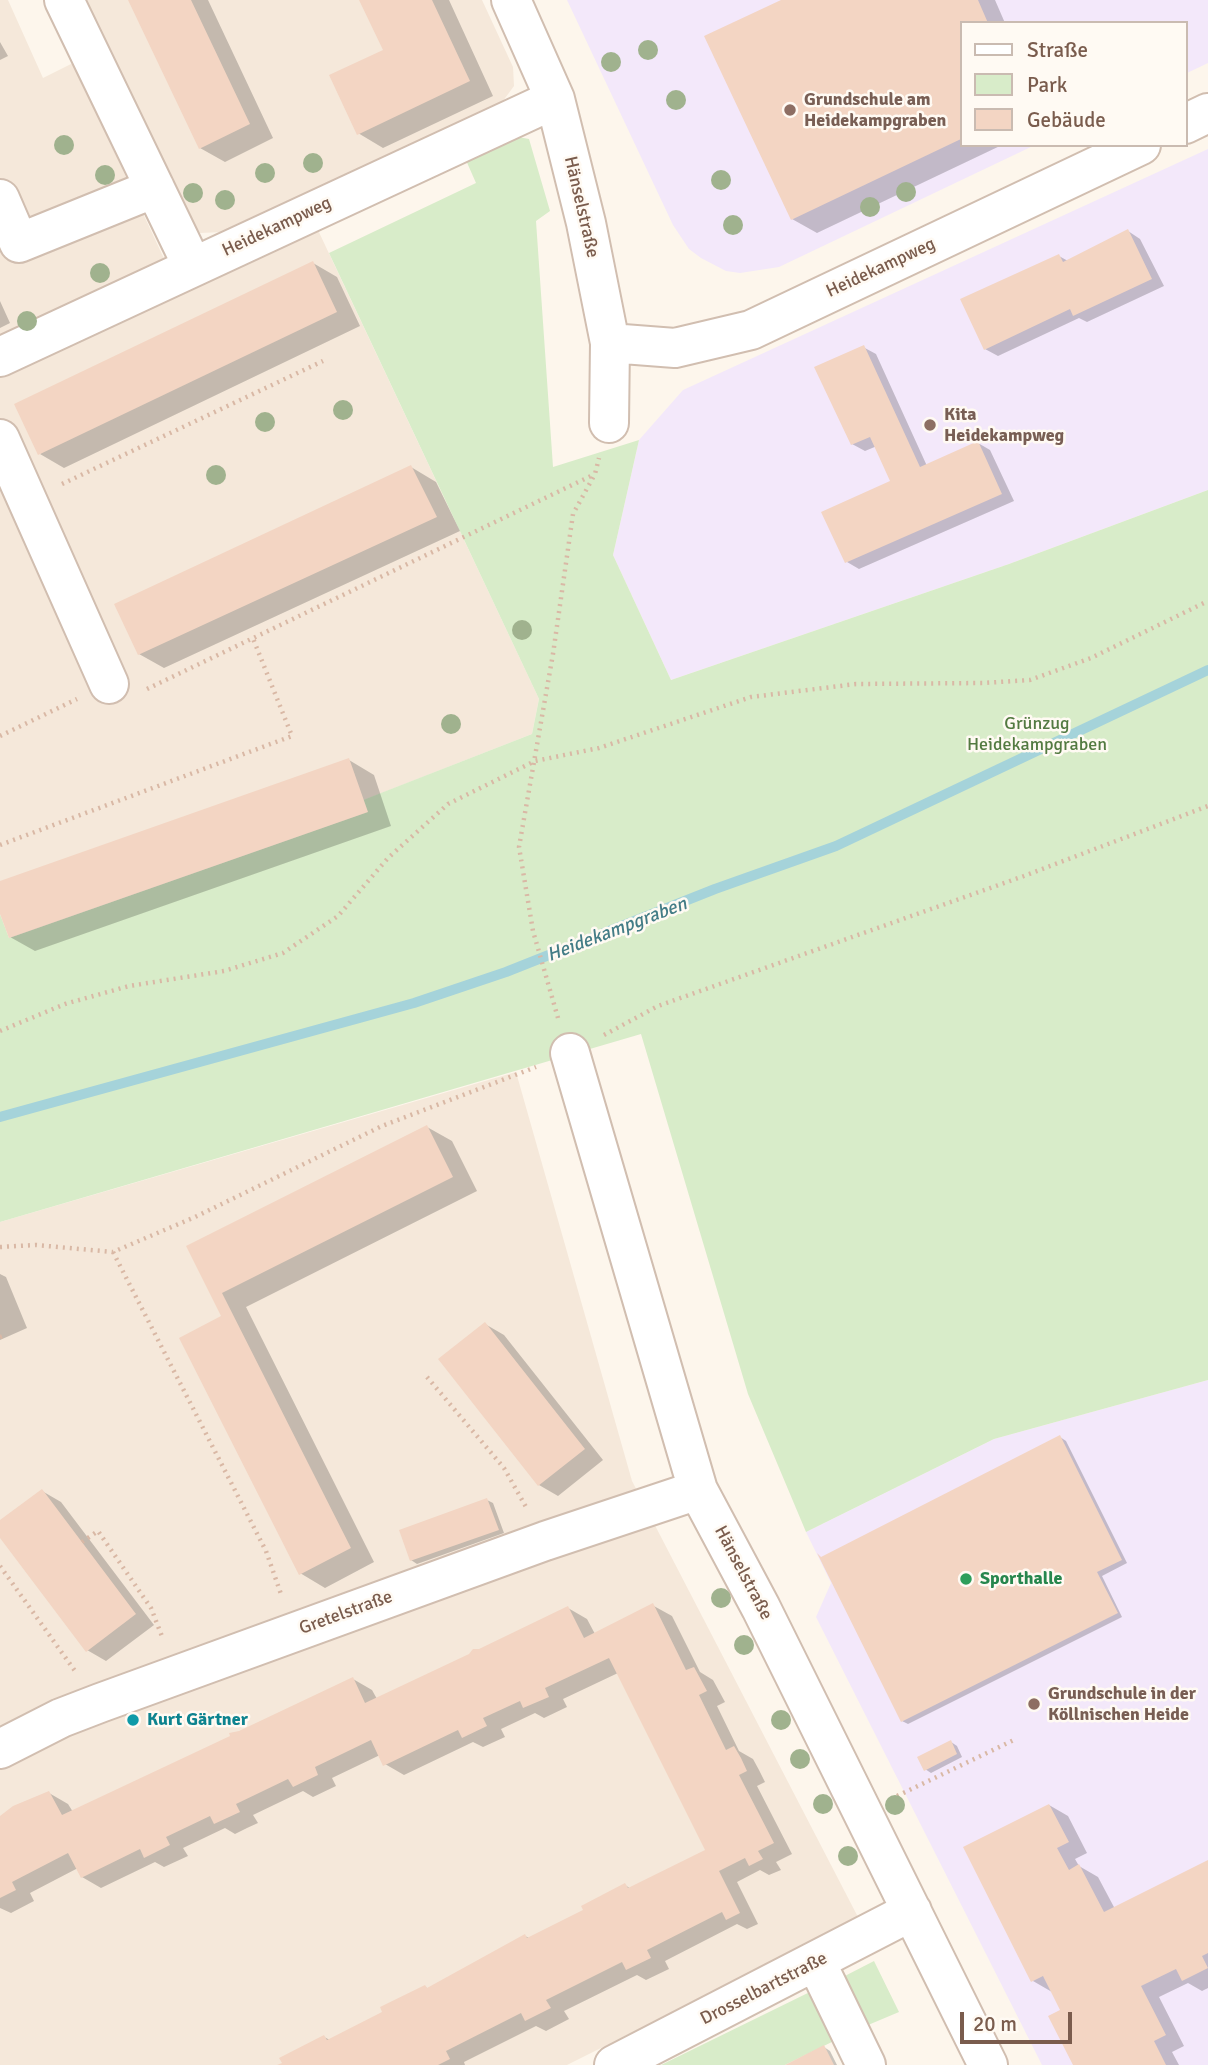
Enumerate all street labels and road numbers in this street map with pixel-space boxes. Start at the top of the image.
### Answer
street label: Hänselstraße [559,154,603,260]
street label: Heidekampweg [219,192,335,262]
street label: Heidekampweg [823,233,939,303]
street label: Hänselstraße [709,1522,777,1624]
street label: Gretelstraße [297,1586,395,1640]
street label: Drosselbartstraße [697,1948,831,2030]

